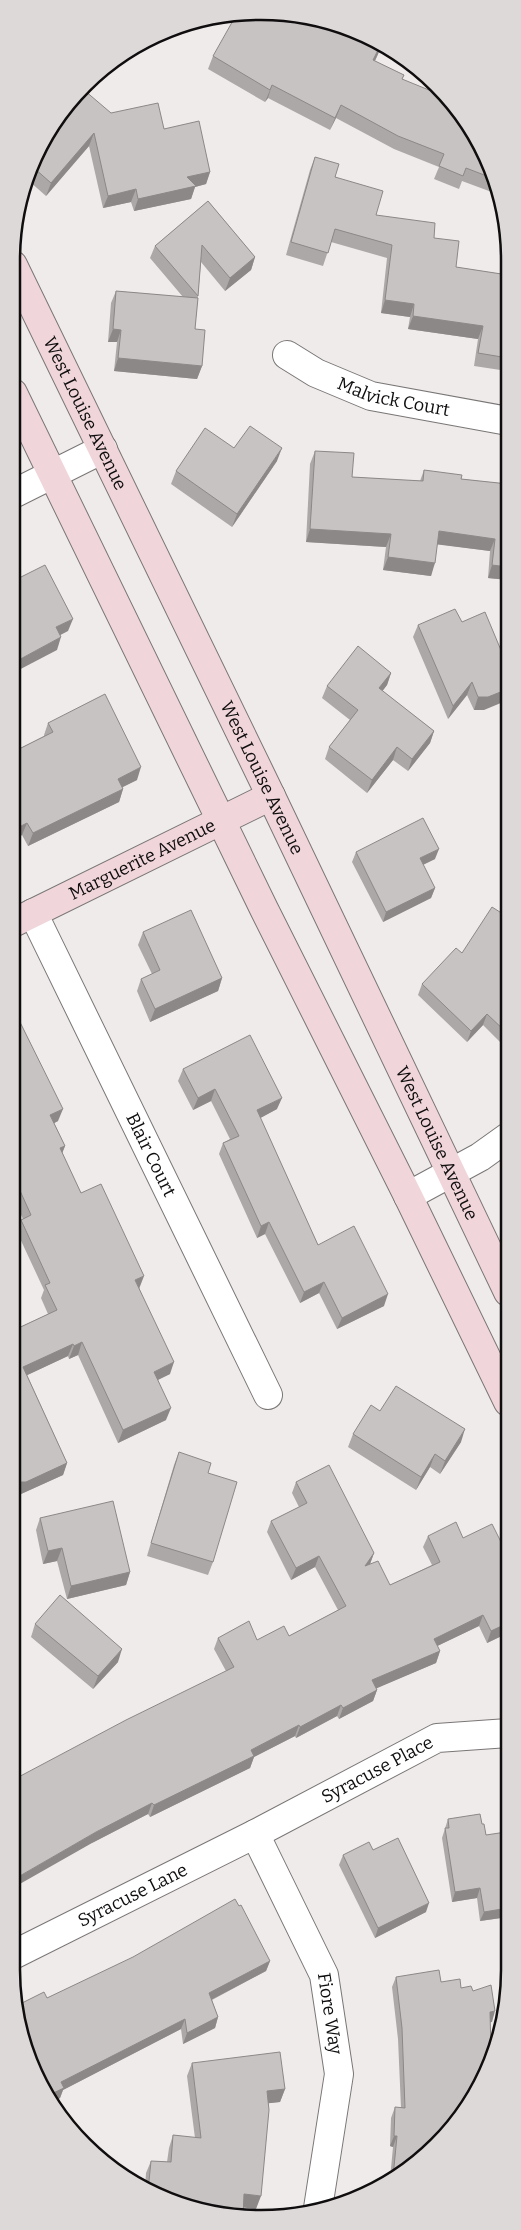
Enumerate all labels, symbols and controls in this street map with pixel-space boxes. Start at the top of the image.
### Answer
street label: West Louise Avenue [39,333,132,494]
street label: Malvick Court [334,372,452,421]
street label: West Louise Avenue [216,697,308,858]
street label: Marguerite Avenue [65,814,219,905]
street label: West Louise Avenue [391,1063,483,1223]
street label: Blair Court [121,1109,181,1201]
street label: Syracuse Place [318,1731,437,1808]
street label: Syracuse Lane [74,1859,191,1932]
street label: Fiore Way [313,1971,347,2056]

